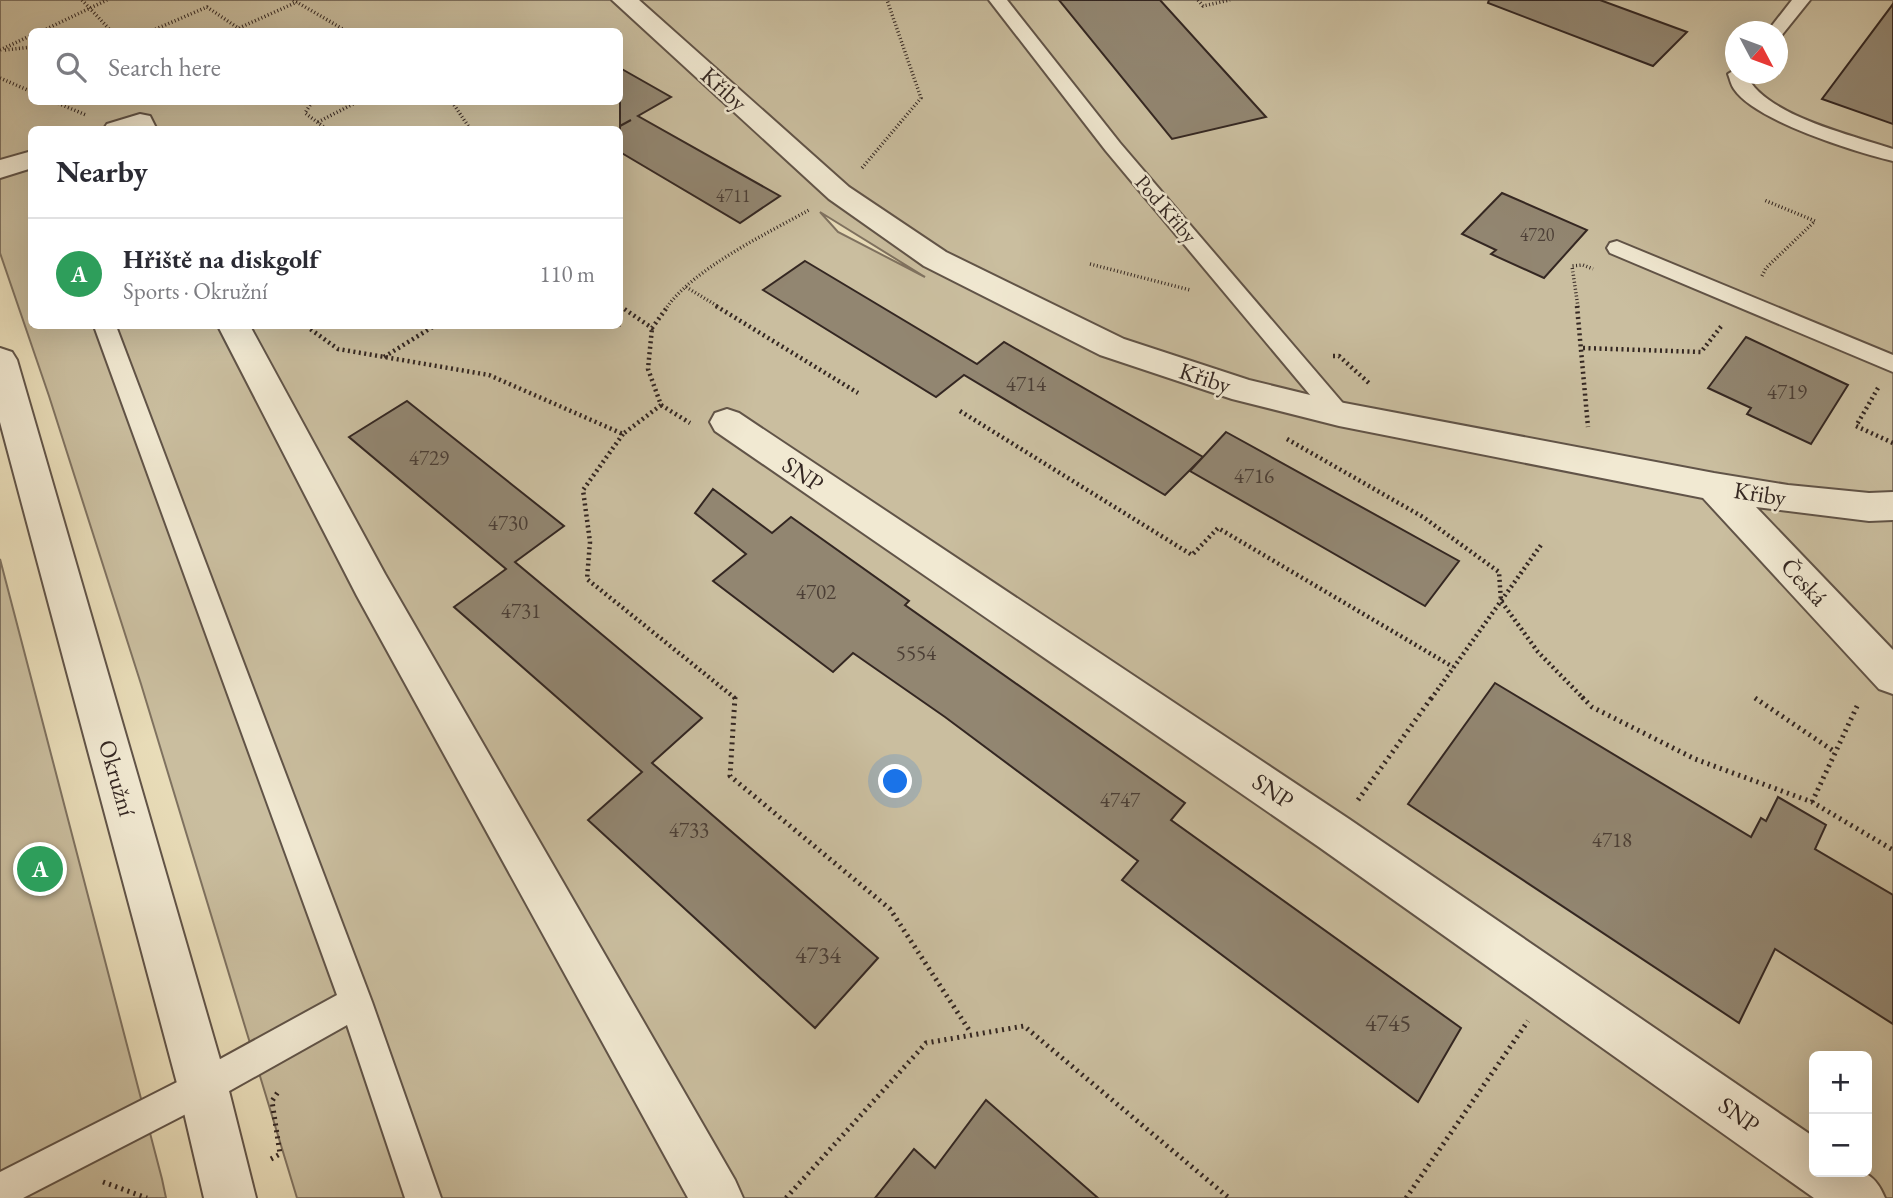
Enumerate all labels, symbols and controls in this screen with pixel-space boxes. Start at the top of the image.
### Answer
north arrow [1725,21,1788,84]
search box [28,28,623,105]
icon: search [52,48,90,86]
text: Search here [108,50,221,84]
street label: Křiby [694,60,755,118]
text: Nearby [56,152,148,191]
street label: Pod Křiby [1129,169,1204,249]
house number: 4711 [716,184,750,207]
house number: 4720 [1520,223,1555,246]
text: Hřiště na diskgolf [123,242,319,276]
text: A [71,259,87,289]
text: 110 m [539,259,595,289]
text: Sports · Okružní [123,276,268,306]
street label: Křiby [1175,355,1235,401]
house number: 4714 [1006,370,1047,397]
house number: 4719 [1767,378,1807,405]
house number: 4729 [409,444,449,471]
street label: SNP [777,449,830,499]
house number: 4716 [1234,462,1274,489]
street label: Křiby [1732,474,1789,513]
house number: 4730 [488,509,528,536]
street label: Česká [1774,551,1835,613]
house number: 4702 [796,578,836,605]
house number: 4731 [501,597,541,624]
house number: 5554 [896,639,937,666]
street label: Okružní [92,736,143,820]
your location [878,764,912,798]
street label: SNP [1247,766,1300,816]
house number: 4747 [1100,786,1141,813]
house number: 4733 [669,816,709,843]
house number: 4718 [1592,826,1632,853]
pin: A [17,843,63,895]
house number: 4734 [795,939,842,970]
house number: 4745 [1365,1007,1411,1038]
map controls [1809,1051,1872,1177]
button: + [1809,1051,1872,1114]
street label: SNP [1713,1089,1766,1140]
button: − [1809,1114,1872,1177]

